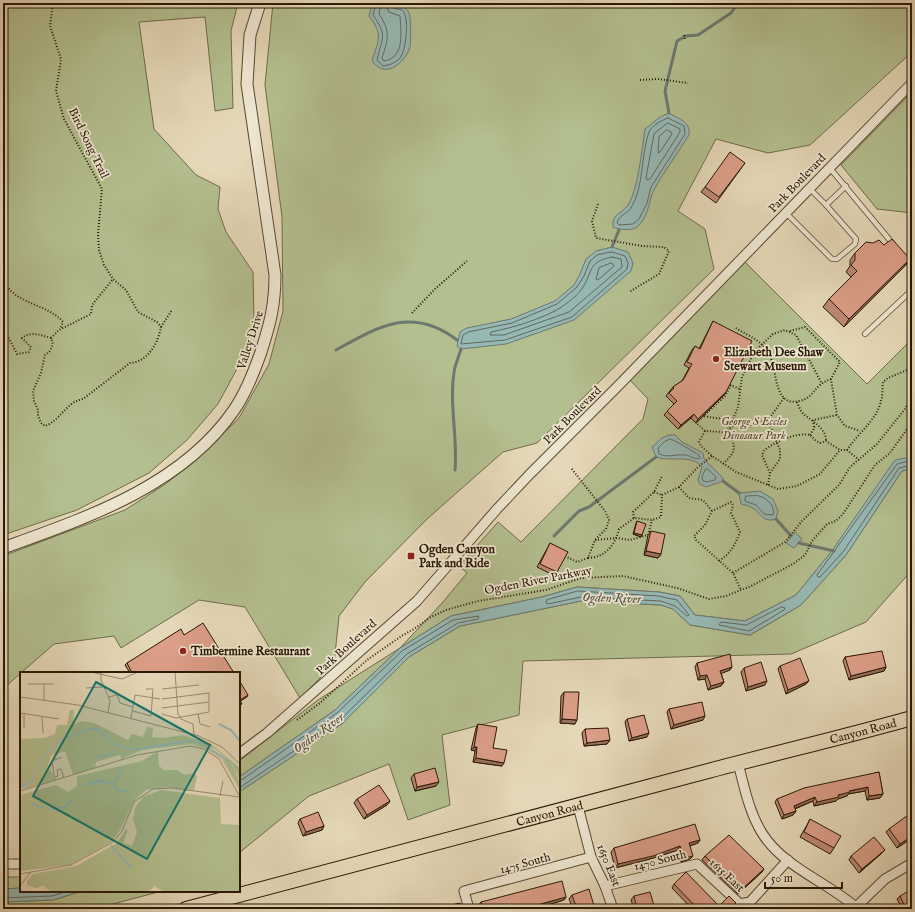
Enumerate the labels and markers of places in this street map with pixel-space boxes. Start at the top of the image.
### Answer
place label: Elizabeth Dee Shaw Stewart Museum [724,345,824,374]
marker: Elizabeth Dee Shaw Stewart Museum [711,354,721,364]
place label: Ogden Canyon Park and Ride [419,542,495,571]
marker: Ogden Canyon Park and Ride [406,551,416,561]
place label: Timbermine Restaurant [190,644,311,659]
marker: Timbermine Restaurant [178,646,188,656]

